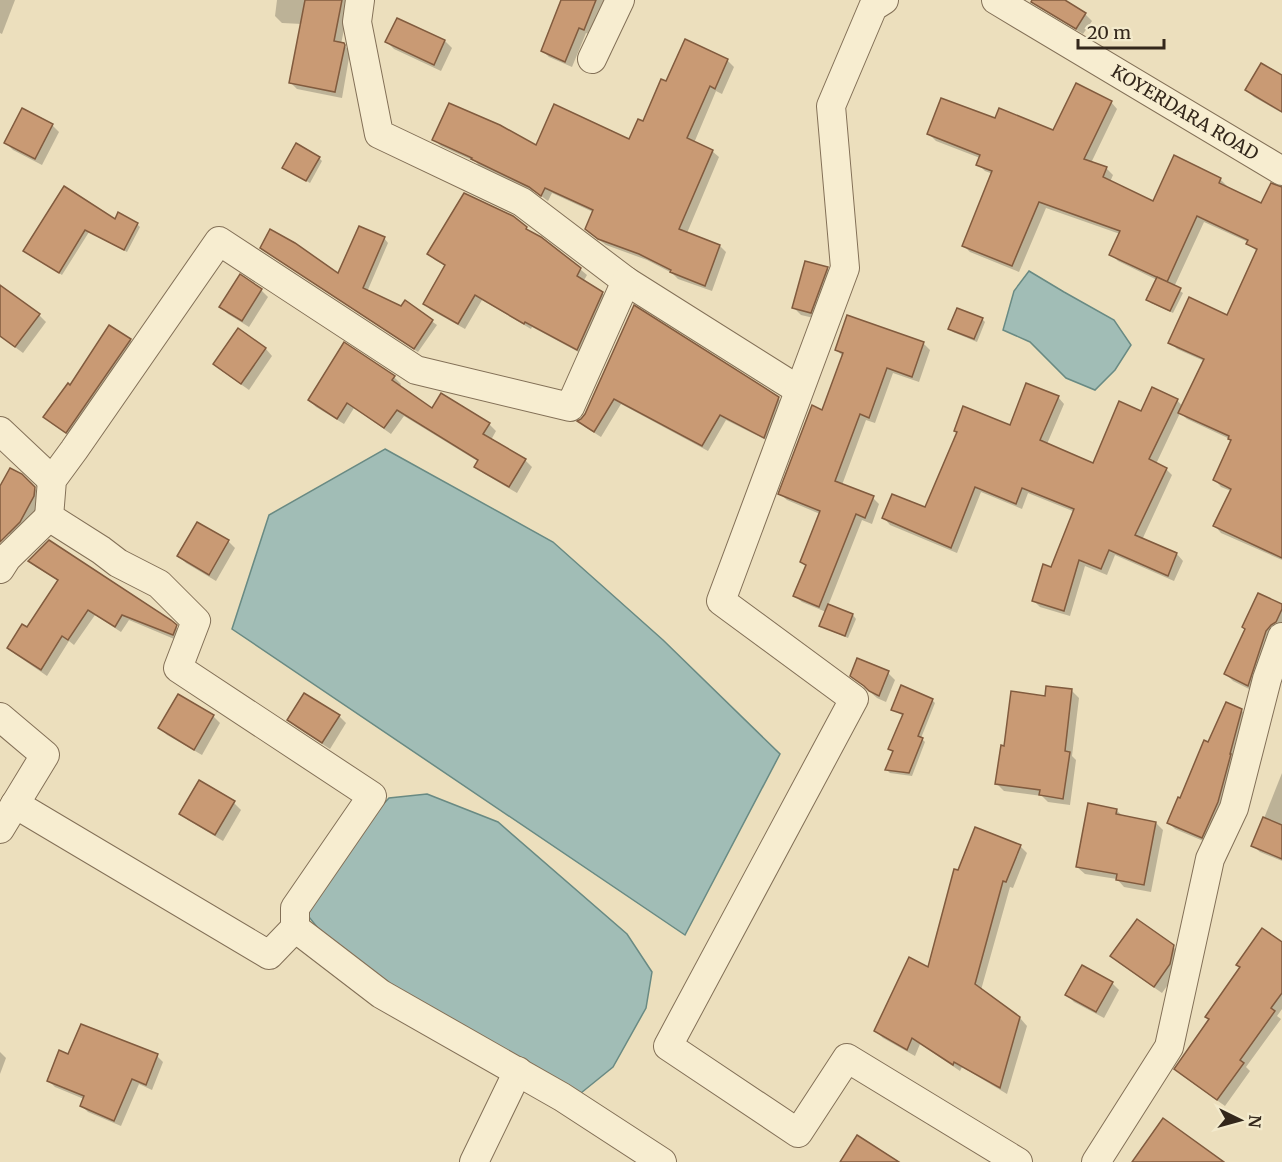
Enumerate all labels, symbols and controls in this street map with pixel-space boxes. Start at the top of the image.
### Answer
scale bar [1078,12,1164,50]
text: 20 m [1087,21,1131,44]
street label: KOYERDARA ROAD [1107,60,1263,165]
north arrow [1210,1090,1270,1150]
text: N [1244,1114,1265,1129]

